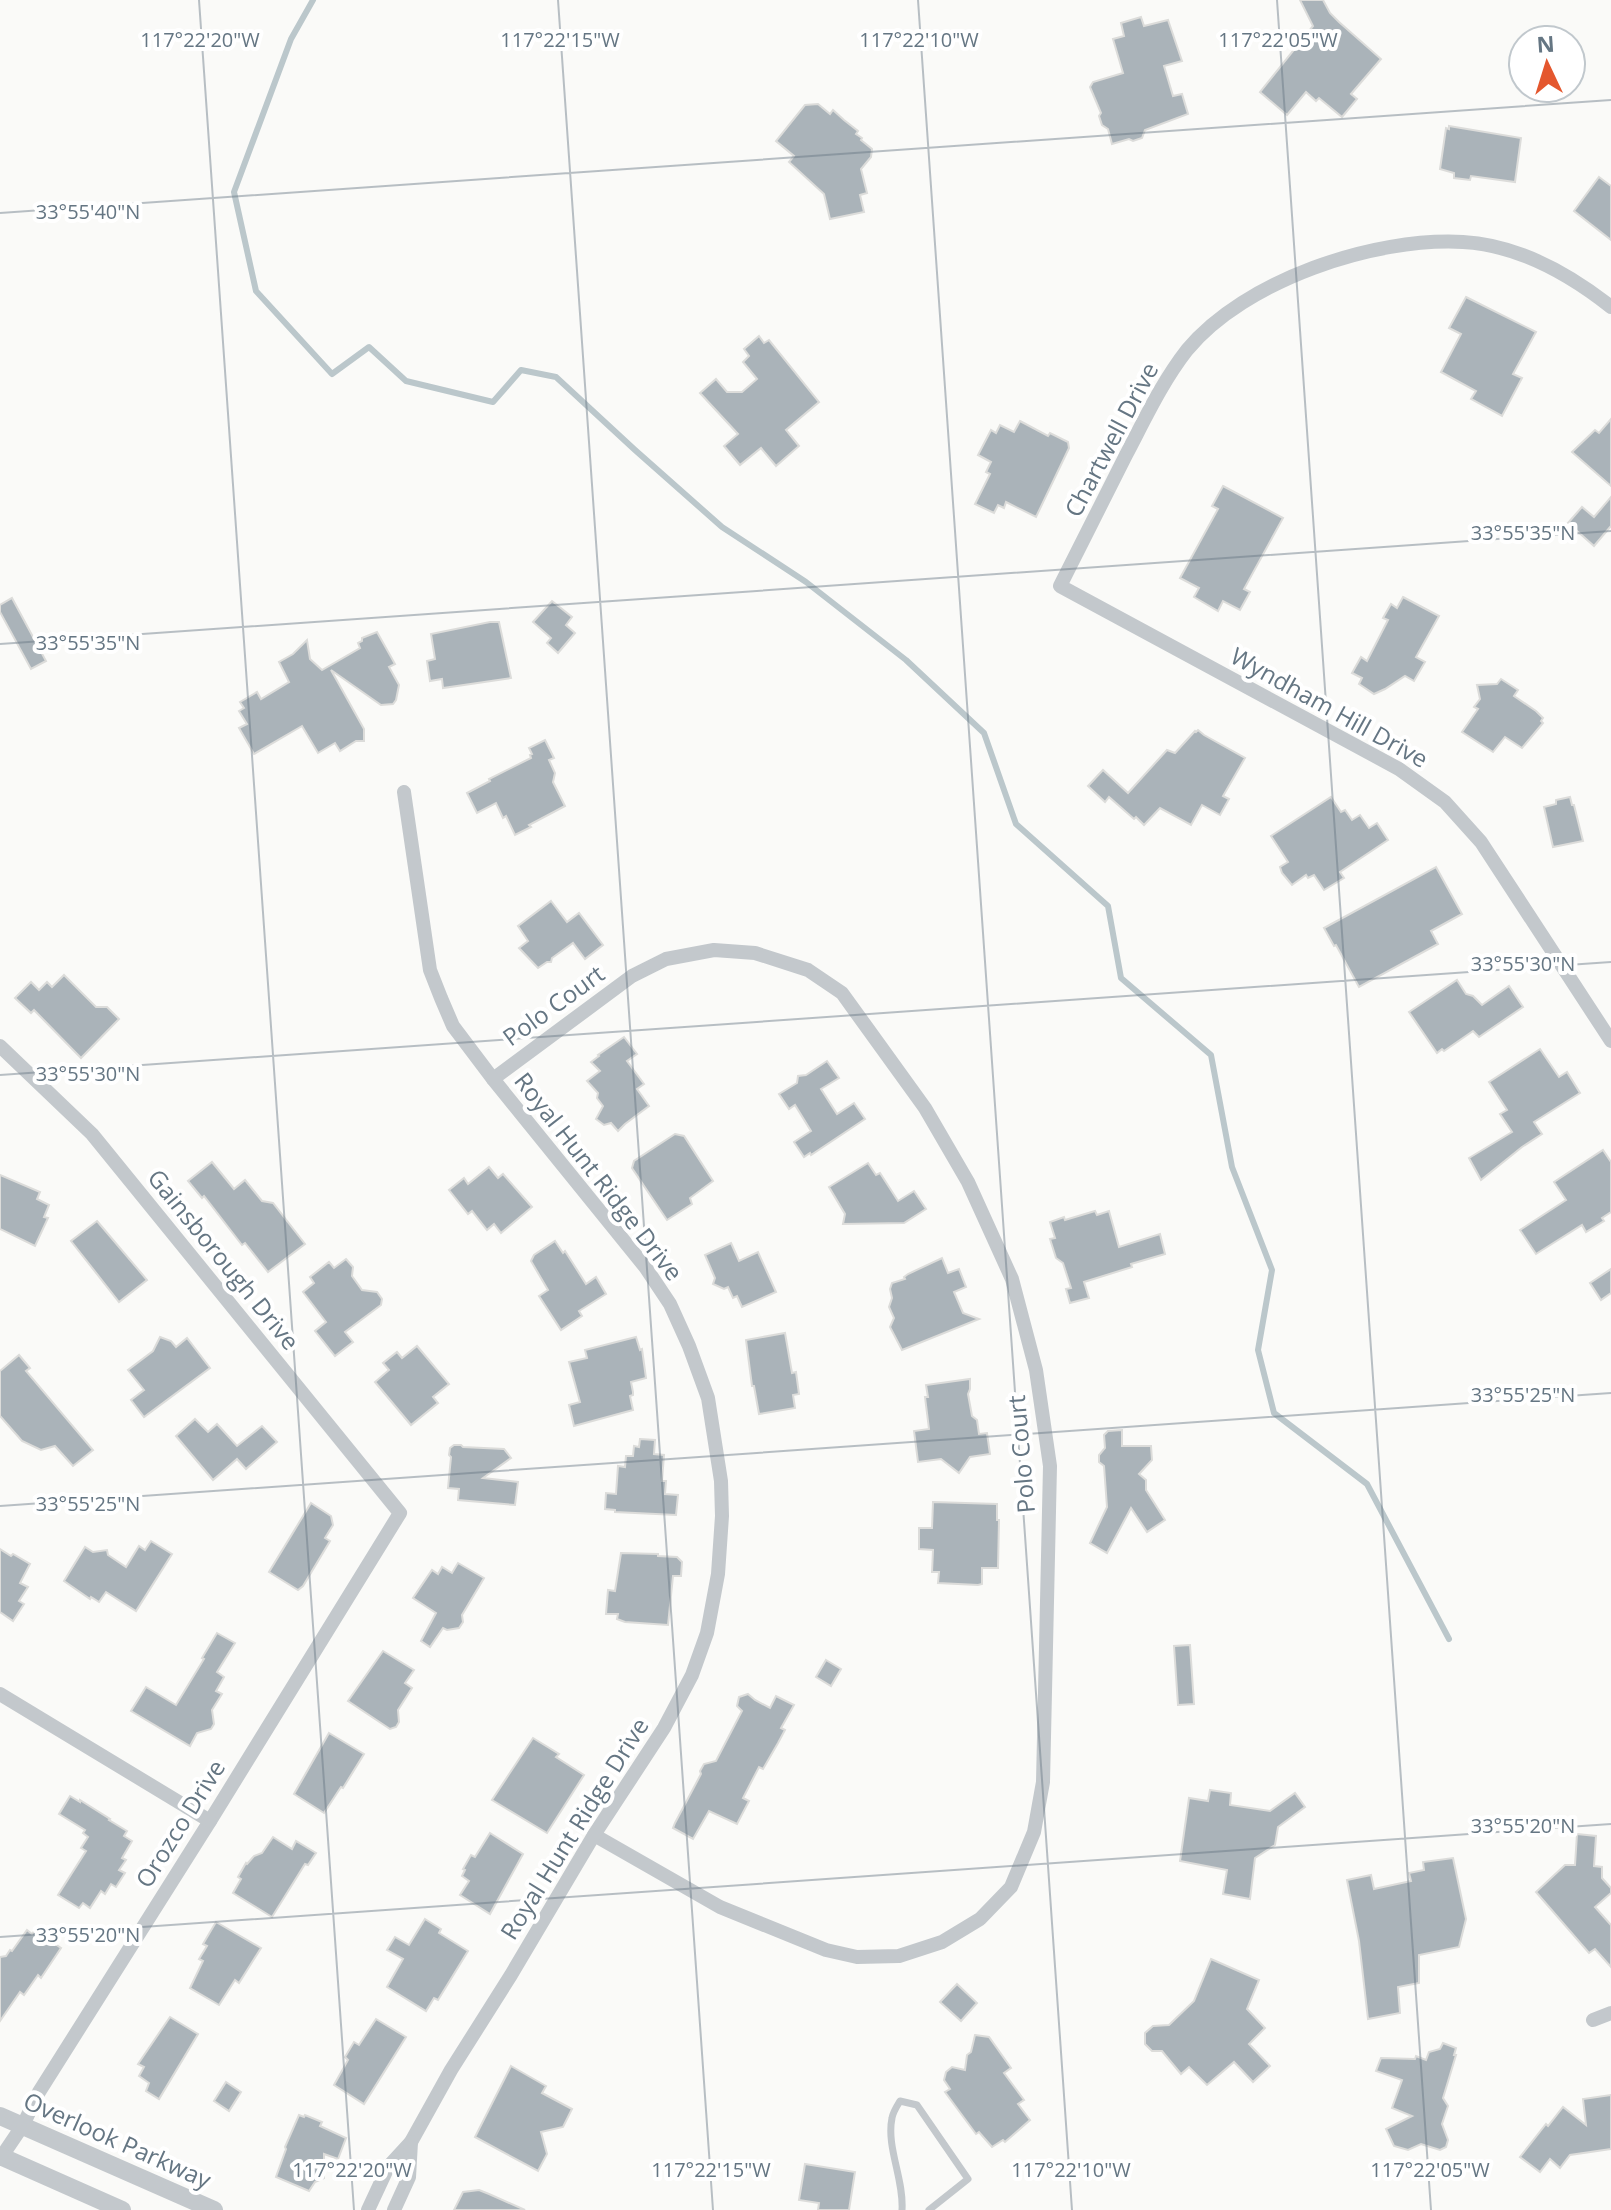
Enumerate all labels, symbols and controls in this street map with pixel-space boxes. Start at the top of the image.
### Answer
north arrow [1507,24,1587,104]
text: 117°22'20"W [140,26,260,53]
text: 117°22'15"W [500,26,620,53]
text: 117°22'10"W [859,26,979,53]
text: 117°22'05"W [1218,26,1338,53]
text: N [1536,27,1556,59]
text: 33°55'40"N [36,198,140,225]
street label: Chartwell Drive [1056,356,1165,522]
text: 33°55'35"N [1471,519,1575,546]
text: 33°55'35"N [36,629,140,656]
street label: Wyndham Hill Drive [1225,639,1434,775]
text: 33°55'30"N [1471,950,1575,977]
street label: Polo Court [496,957,611,1053]
text: 33°55'30"N [36,1060,140,1087]
street label: Royal Hunt Ridge Drive [507,1065,691,1287]
street label: Gainsborough Drive [141,1162,307,1356]
text: 33°55'25"N [1471,1381,1575,1408]
street label: Polo Court [999,1394,1042,1514]
text: 33°55'25"N [36,1490,140,1517]
street label: Royal Hunt Ridge Drive [492,1711,656,1945]
street label: Orozco Drive [127,1753,232,1893]
text: 33°55'20"N [1471,1812,1575,1839]
text: 33°55'20"N [36,1921,140,1948]
street label: Overlook Parkway [19,2084,217,2196]
text: 117°22'20"W [292,2156,412,2183]
text: 117°22'15"W [651,2156,771,2183]
text: 117°22'10"W [1011,2156,1131,2183]
text: 117°22'05"W [1370,2156,1490,2183]

